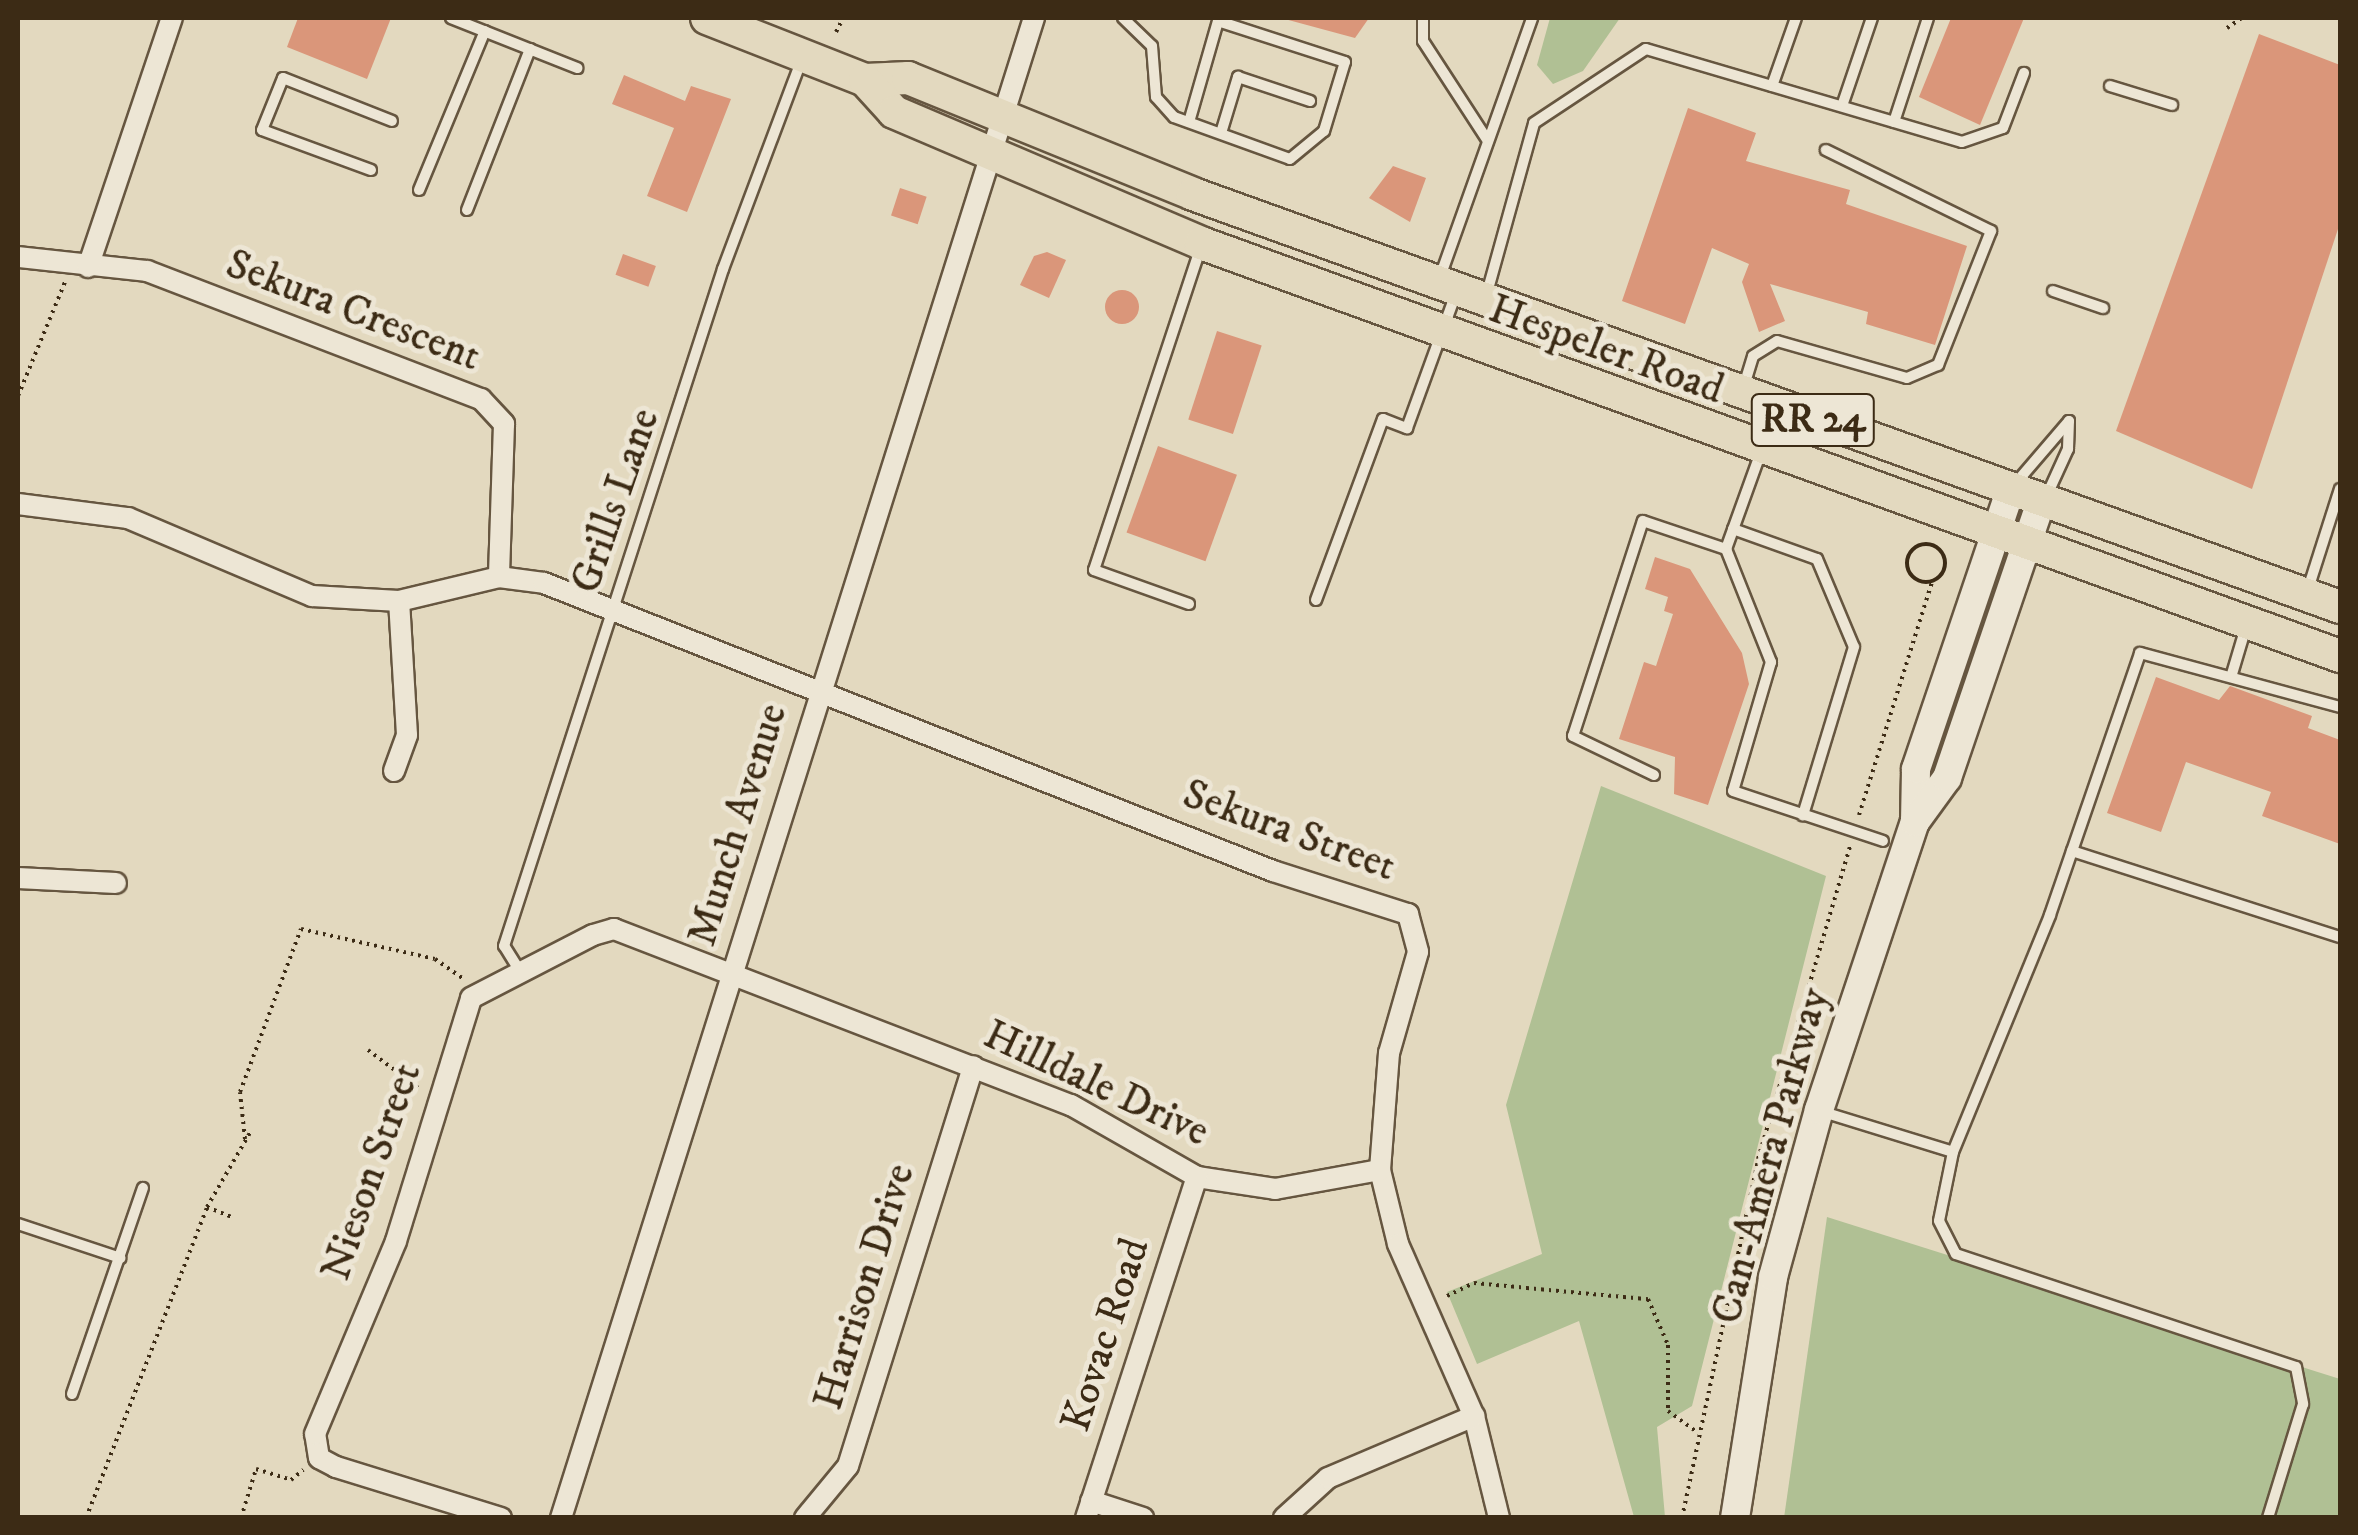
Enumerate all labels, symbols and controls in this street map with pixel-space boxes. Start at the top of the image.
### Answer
street label: Sekura Crescent [219,239,487,383]
street label: Hespeler Road [1482,284,1730,416]
road number: RR 24 [1750,385,1876,455]
street label: Grills Lane [561,402,671,600]
street label: Munch Avenue [677,698,799,952]
street label: Sekura Street [1176,769,1402,893]
street label: Can-Amera Parkway [1702,983,1840,1329]
street label: Hilldale Drive [975,1010,1217,1158]
street label: Nieson Street [311,1057,433,1287]
street label: Harrison Drive [804,1158,926,1416]
street label: Kovac Road [1051,1232,1161,1438]

